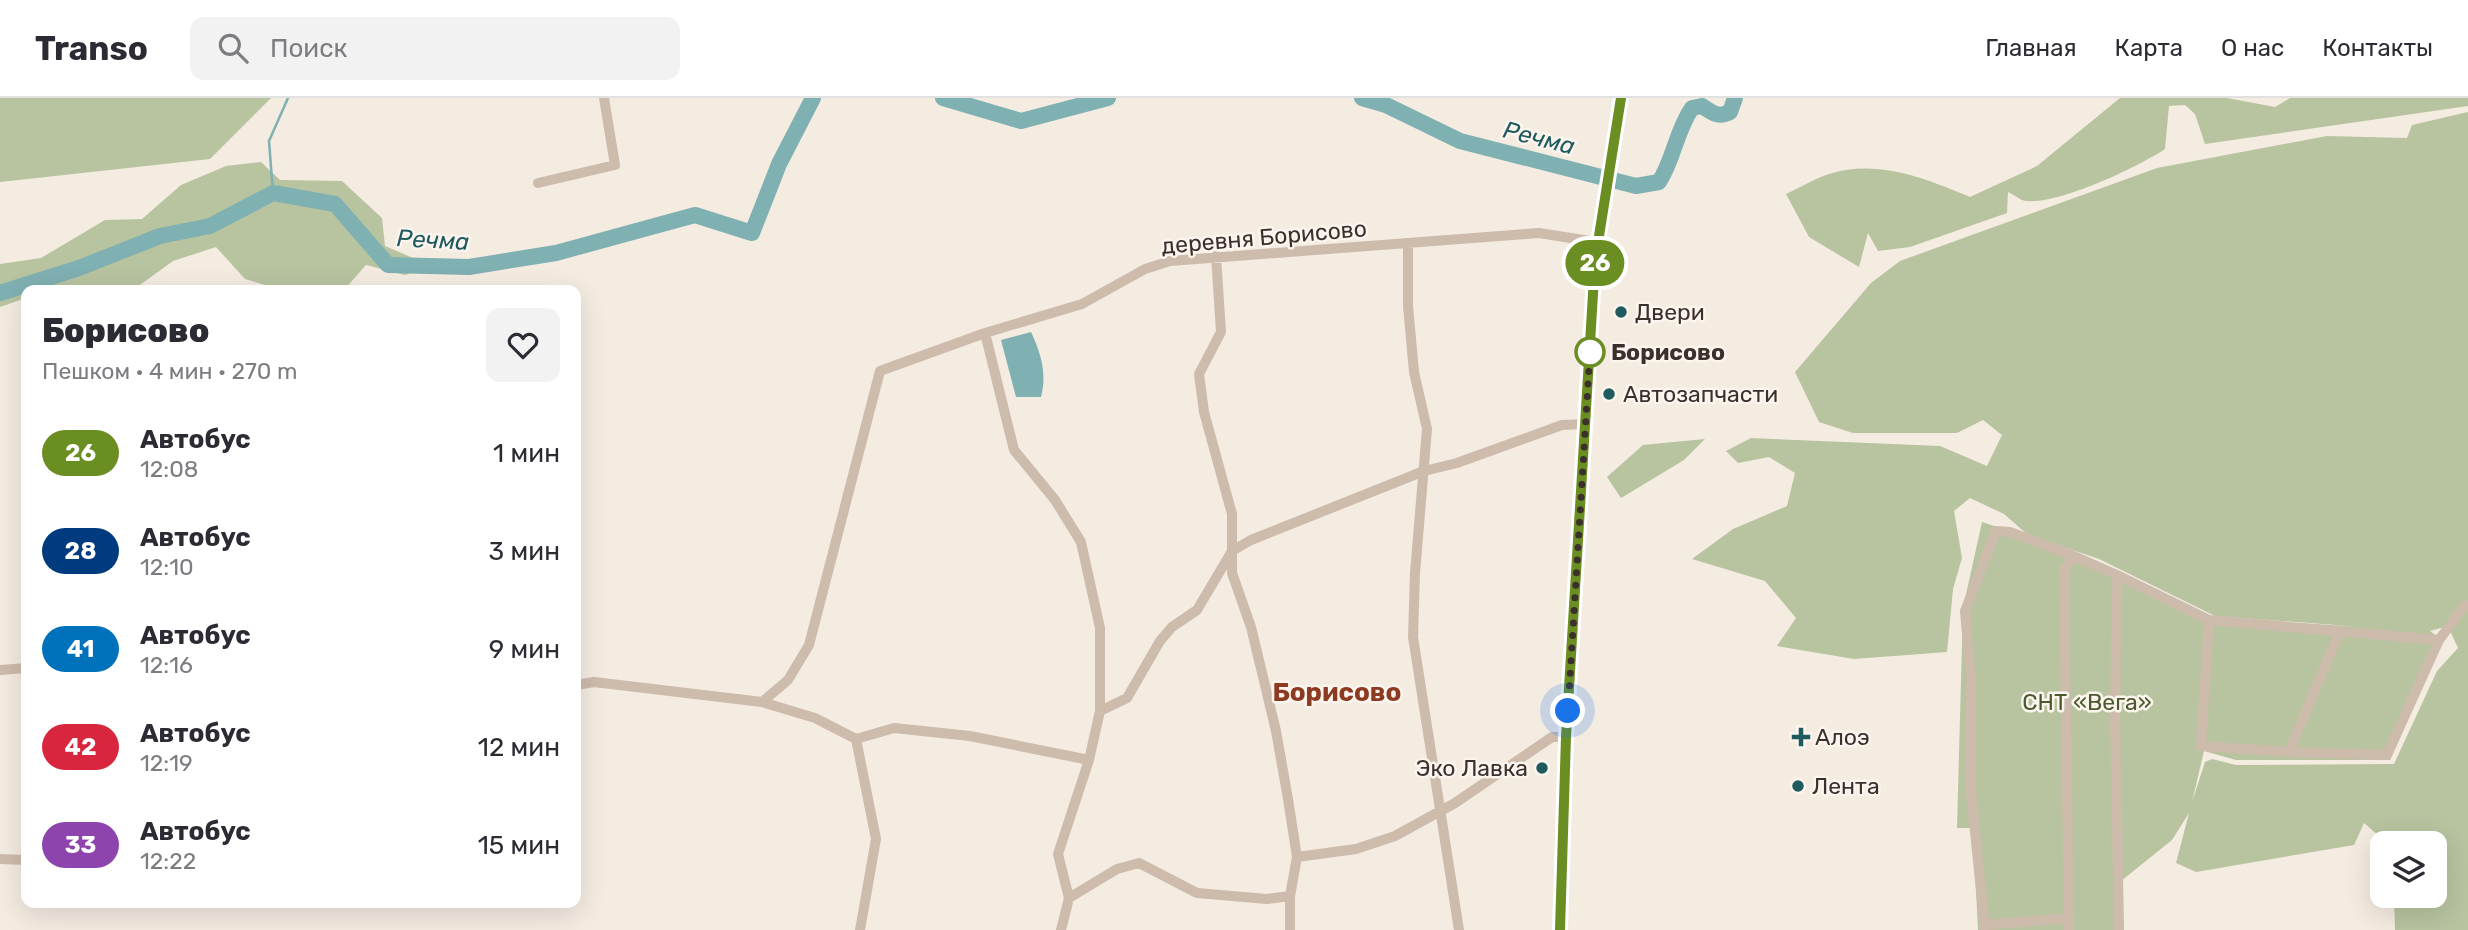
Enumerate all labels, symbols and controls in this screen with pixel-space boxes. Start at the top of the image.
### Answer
search box [190,17,680,80]
text: Transo [35,29,148,68]
icon: search [214,29,252,67]
text: Поиск [270,33,348,64]
text: Главная [1985,34,2077,62]
text: Карта [2115,34,2183,62]
text: О нас [2221,34,2284,62]
text: Контакты [2322,34,2433,62]
water label: Речма [1500,116,1578,160]
street label: деревня Борисово [1160,214,1368,260]
water label: Речма [396,224,470,256]
line badge: 26 [1564,240,1626,286]
text: 26 [1579,249,1611,277]
place label: Двери [1635,298,1705,326]
marker: Двери [1613,304,1629,320]
button: heart [486,308,560,382]
text: Борисово [42,311,209,350]
marker: Борисово [1575,337,1605,367]
place label: Борисово [1611,338,1725,366]
text: Пешком · 4 мин · 270 m [42,357,297,385]
place label: Автозапчасти [1623,380,1778,408]
marker: Автозапчасти [1601,386,1617,402]
text: Автобус [140,424,251,455]
text: 1 мин [493,438,560,469]
text: 26 [65,439,96,467]
text: 12:08 [140,455,198,483]
text: Автобус [140,522,251,553]
text: 3 мин [489,536,560,567]
text: 28 [65,537,96,565]
text: 12:10 [140,553,194,581]
text: Автобус [140,620,251,651]
text: 9 мин [489,634,560,665]
text: 41 [67,635,94,663]
text: 12:16 [140,651,193,679]
district label: Борисово [1273,677,1401,708]
park label: СНТ «Вега» [2022,688,2152,716]
your location [1550,693,1585,728]
text: Автобус [140,718,251,749]
place label: Алоэ [1815,723,1870,751]
marker: Алоэ [1793,729,1809,745]
text: 12 мин [478,732,560,763]
text: 42 [65,733,97,761]
text: 12:19 [140,749,193,777]
place label: Эко Лавка [1416,754,1528,782]
marker: Эко Лавка [1534,760,1550,776]
place label: Лента [1812,772,1880,800]
marker: Лента [1790,778,1806,794]
text: Автобус [140,816,251,847]
text: 15 мин [478,830,560,861]
text: 33 [65,831,96,859]
map controls [2370,831,2447,908]
button: layers [2370,831,2447,908]
text: 12:22 [140,847,196,875]

